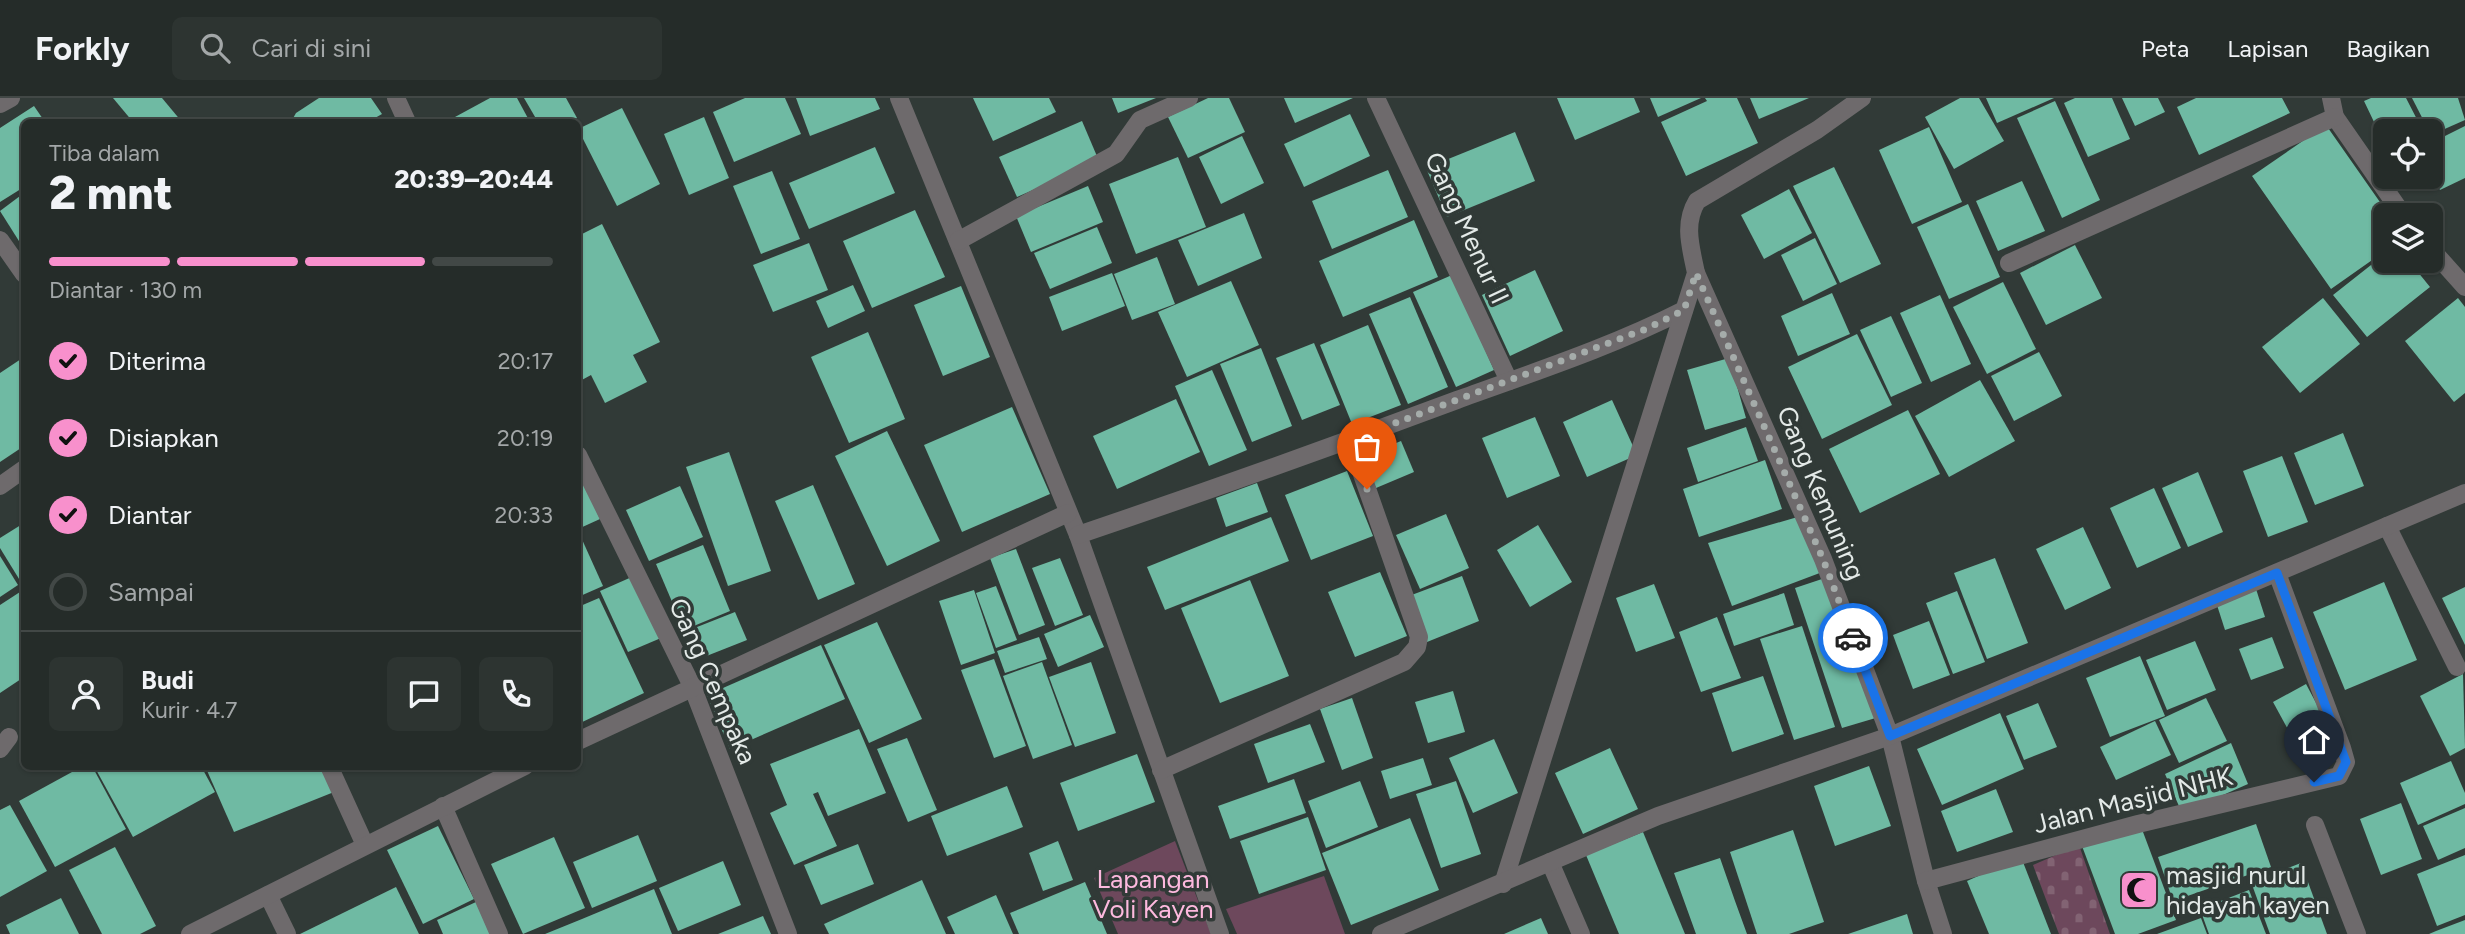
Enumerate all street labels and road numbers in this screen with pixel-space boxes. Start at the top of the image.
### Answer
street label: Gang Menur II [1418,147,1516,309]
street label: Gang Kemuning [1770,401,1872,585]
street label: Gang Cempaka [662,593,764,769]
street label: Jalan Masjid NHK [2030,760,2236,840]

